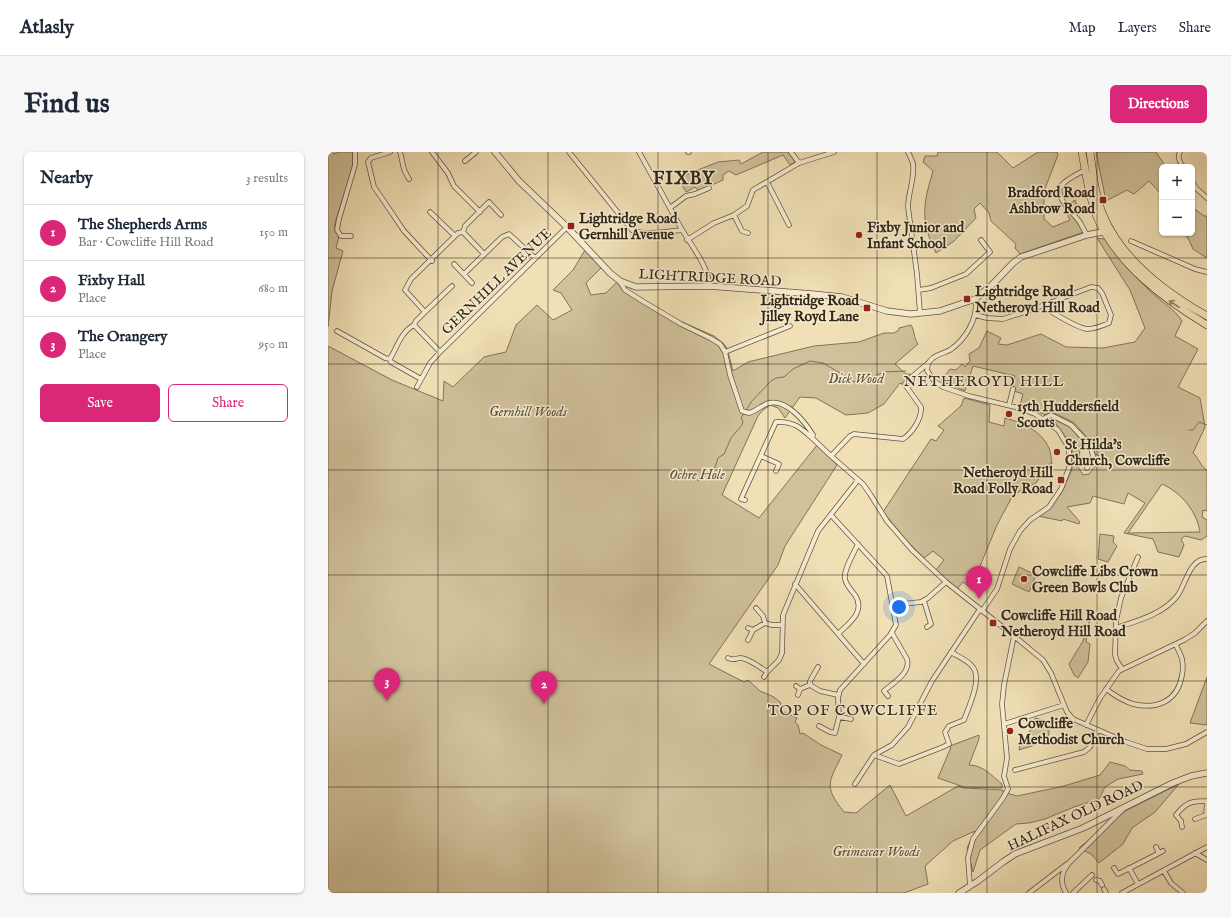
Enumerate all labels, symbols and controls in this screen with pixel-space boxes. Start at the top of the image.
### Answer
text: Atlasly [20,16,74,40]
text: Map [1069,19,1096,37]
text: Layers [1118,19,1157,37]
text: Share [1179,19,1211,37]
button: Directions [1110,85,1207,123]
text: Find us [24,87,110,122]
map controls [1159,164,1195,236]
button: + [1159,164,1195,200]
text: Nearby [40,168,93,189]
district label: FIXBY [653,168,716,191]
text: 3 results [246,170,288,187]
place label: Bradford Road Ashbrow Road [1007,184,1096,218]
marker: Bradford Road Ashbrow Road [1098,195,1108,205]
button: − [1159,200,1195,236]
place label: Lightridge Road Gernhill Avenue [579,210,678,244]
text: The Shepherds Arms [78,215,207,234]
place label: Fixby Junior and Infant School [867,219,965,253]
marker: Lightridge Road Gernhill Avenue [566,221,576,231]
text: 1 [51,224,55,241]
text: 150 m [259,224,288,241]
street label: GERNHILL AVENUE [438,224,556,339]
marker: Fixby Junior and Infant School [854,230,864,240]
text: Bar · Cowcliffe Hill Road [78,234,213,251]
street label: LIGHTRIDGE ROAD [638,265,782,291]
text: Fixby Hall [78,271,145,290]
text: 2 [50,280,56,297]
text: 680 m [258,280,288,297]
place label: Lightridge Road Netheroyd Hill Road [974,283,1100,317]
text: Place [78,290,106,307]
place label: Lightridge Road Jilley Royd Lane [759,292,860,326]
marker: Lightridge Road Netheroyd Hill Road [962,294,972,304]
one-way arrow [1168,299,1180,307]
marker: Lightridge Road Jilley Royd Lane [862,303,872,313]
text: The Orangery [78,327,167,346]
text: 3 [51,336,55,353]
text: 950 m [258,336,288,353]
text: Place [78,346,106,363]
park label: Dick Wood [828,370,885,388]
district label: NETHEROYD HILL [903,372,1065,391]
button: Save [40,384,160,422]
button: Share [168,384,288,422]
place label: 15th Huddersfield Scouts [1017,398,1119,432]
park label: Gernhill Woods [489,403,568,421]
marker: 15th Huddersfield Scouts [1004,409,1014,419]
place label: St Hilda's Church, Cowcliffe [1065,436,1171,470]
marker: St Hilda's Church, Cowcliffe [1052,447,1062,457]
place label: Netheroyd Hill Road Folly Road [953,464,1054,498]
park label: Ochre Hole [669,466,725,484]
marker: Netheroyd Hill Road Folly Road [1056,475,1066,485]
place label: Cowcliffe Libs Crown Green Bowls Club [1032,563,1159,597]
pin: 1 [966,566,992,599]
marker: Cowcliffe Libs Crown Green Bowls Club [1019,574,1029,584]
your location [889,597,909,617]
place label: Cowcliffe Hill Road Netheroyd Hill Road [1000,607,1126,641]
marker: Cowcliffe Hill Road Netheroyd Hill Road [988,618,998,628]
pin: 3 [374,668,400,701]
pin: 2 [531,671,557,704]
district label: TOP OF COWCLIFFE [768,701,938,720]
place label: Cowcliffe Methodist Church [1018,715,1125,749]
marker: Cowcliffe Methodist Church [1005,726,1015,736]
street label: HALIFAX OLD ROAD [1005,777,1146,855]
park label: Grimescar Woods [832,843,921,861]

